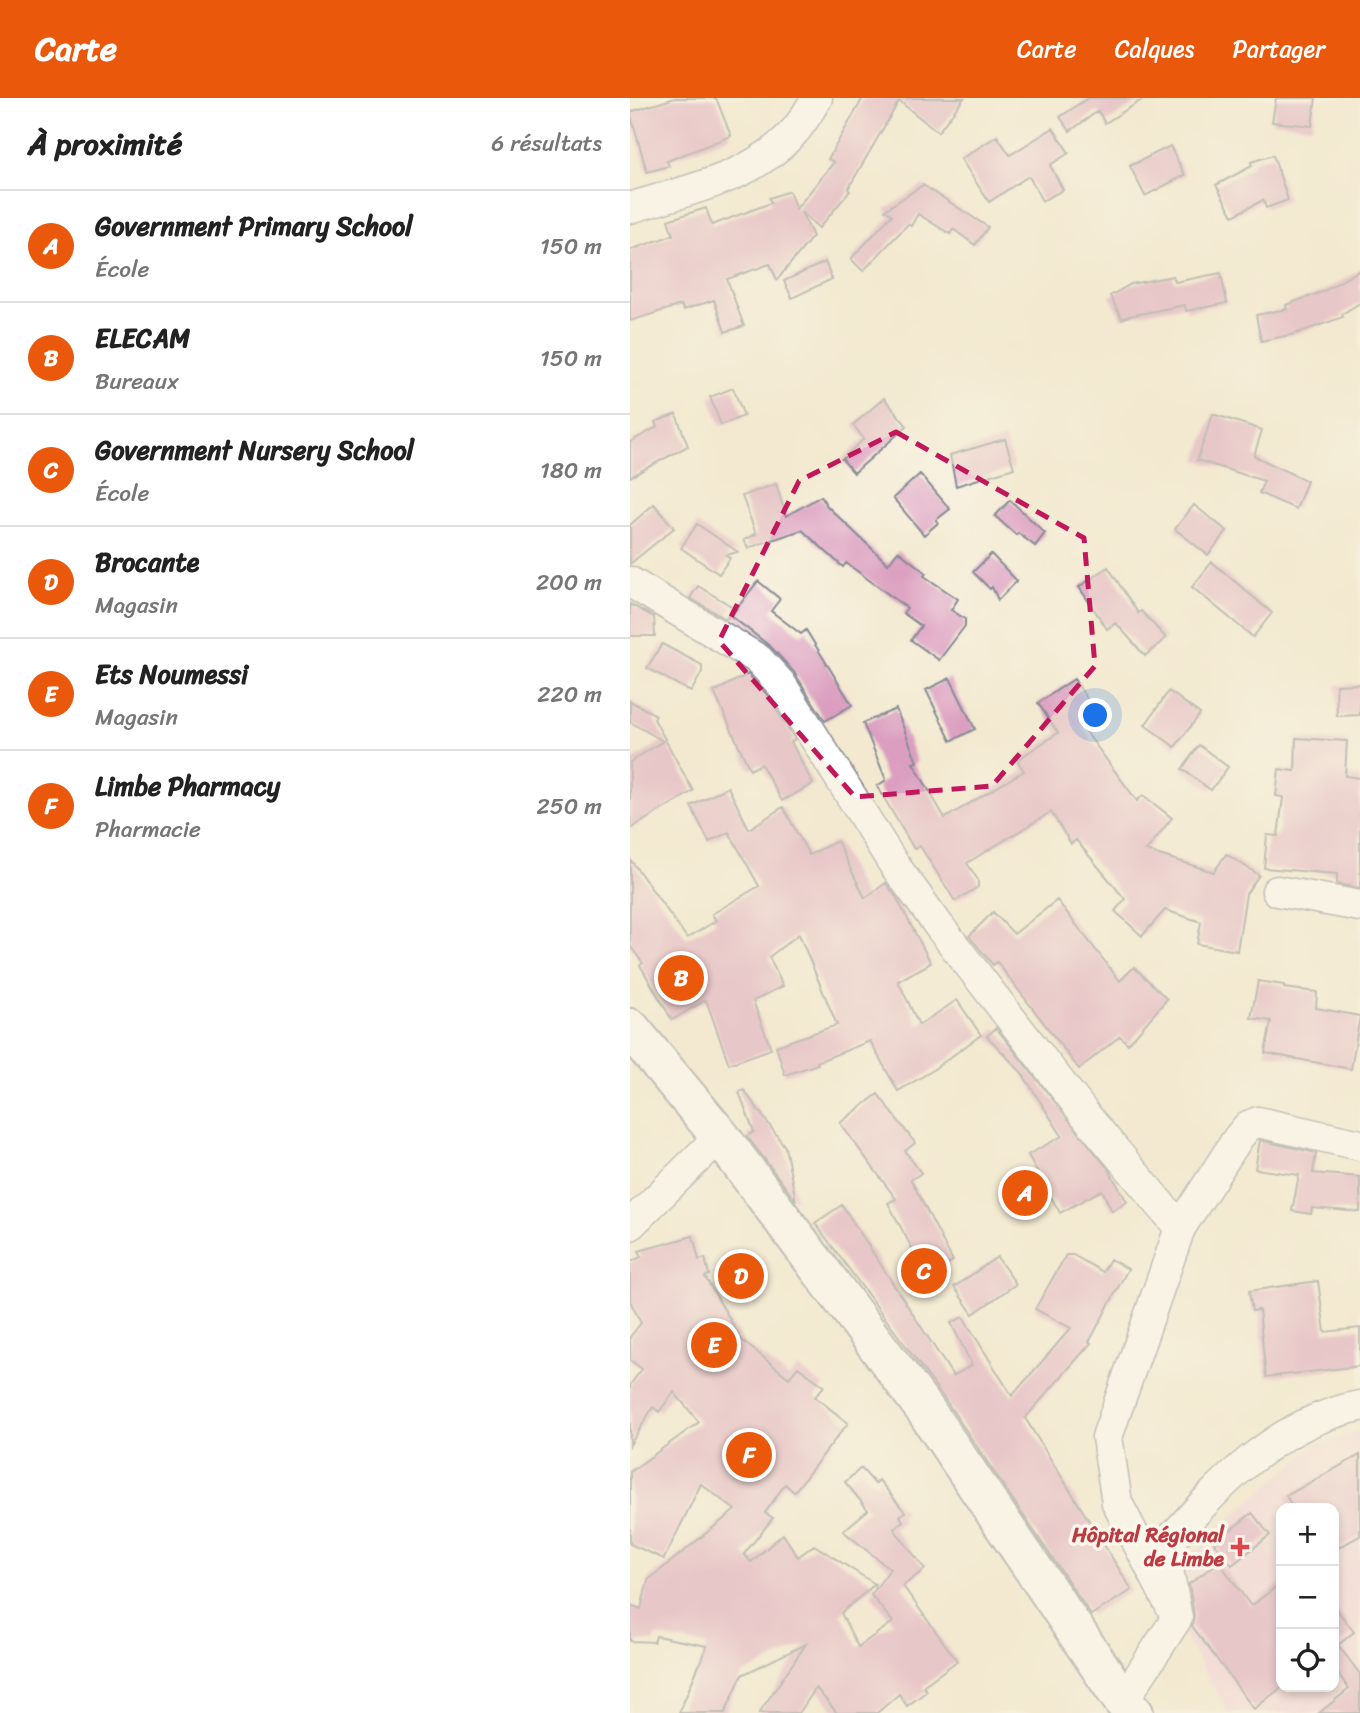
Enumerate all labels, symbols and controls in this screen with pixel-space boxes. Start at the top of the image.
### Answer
text: Carte [35,20,117,78]
text: Carte [1017,28,1077,70]
text: Calques [1115,28,1194,70]
text: Partager [1232,28,1325,70]
text: À proximité [28,117,182,171]
text: 6 résultats [491,123,602,164]
text: Government Primary School [95,203,413,249]
text: A [43,226,59,267]
text: 150 m [540,226,602,267]
text: École [95,249,149,290]
text: ELECAM [95,315,190,361]
text: B [44,338,58,379]
text: 150 m [540,338,602,379]
text: Bureaux [95,361,179,402]
text: Government Nursery School [95,427,414,473]
text: C [44,450,58,491]
text: 180 m [540,450,602,491]
text: École [95,473,149,514]
text: Brocante [95,539,199,585]
text: D [44,562,58,603]
text: 200 m [536,562,602,603]
text: Magasin [95,585,178,626]
text: Ets Noumessi [95,651,248,697]
text: E [45,674,57,715]
text: 220 m [537,674,602,715]
text: Magasin [95,697,178,738]
your location [1078,698,1112,732]
text: Limbe Pharmacy [95,763,280,809]
text: F [45,786,57,827]
text: 250 m [536,786,602,827]
text: Pharmacie [95,809,201,850]
pin: B [658,952,704,1004]
pin: A [1002,1167,1048,1219]
pin: C [901,1245,947,1297]
pin: D [718,1250,764,1302]
pin: E [691,1319,737,1371]
pin: F [726,1429,772,1481]
map controls [1276,1503,1339,1692]
button: + [1276,1503,1339,1566]
place label: Hôpital Régional de Limbe [1071,1516,1225,1578]
marker: Hôpital Régional de Limbe [1230,1537,1250,1557]
button: − [1276,1566,1339,1629]
button: locate [1276,1629,1339,1692]

